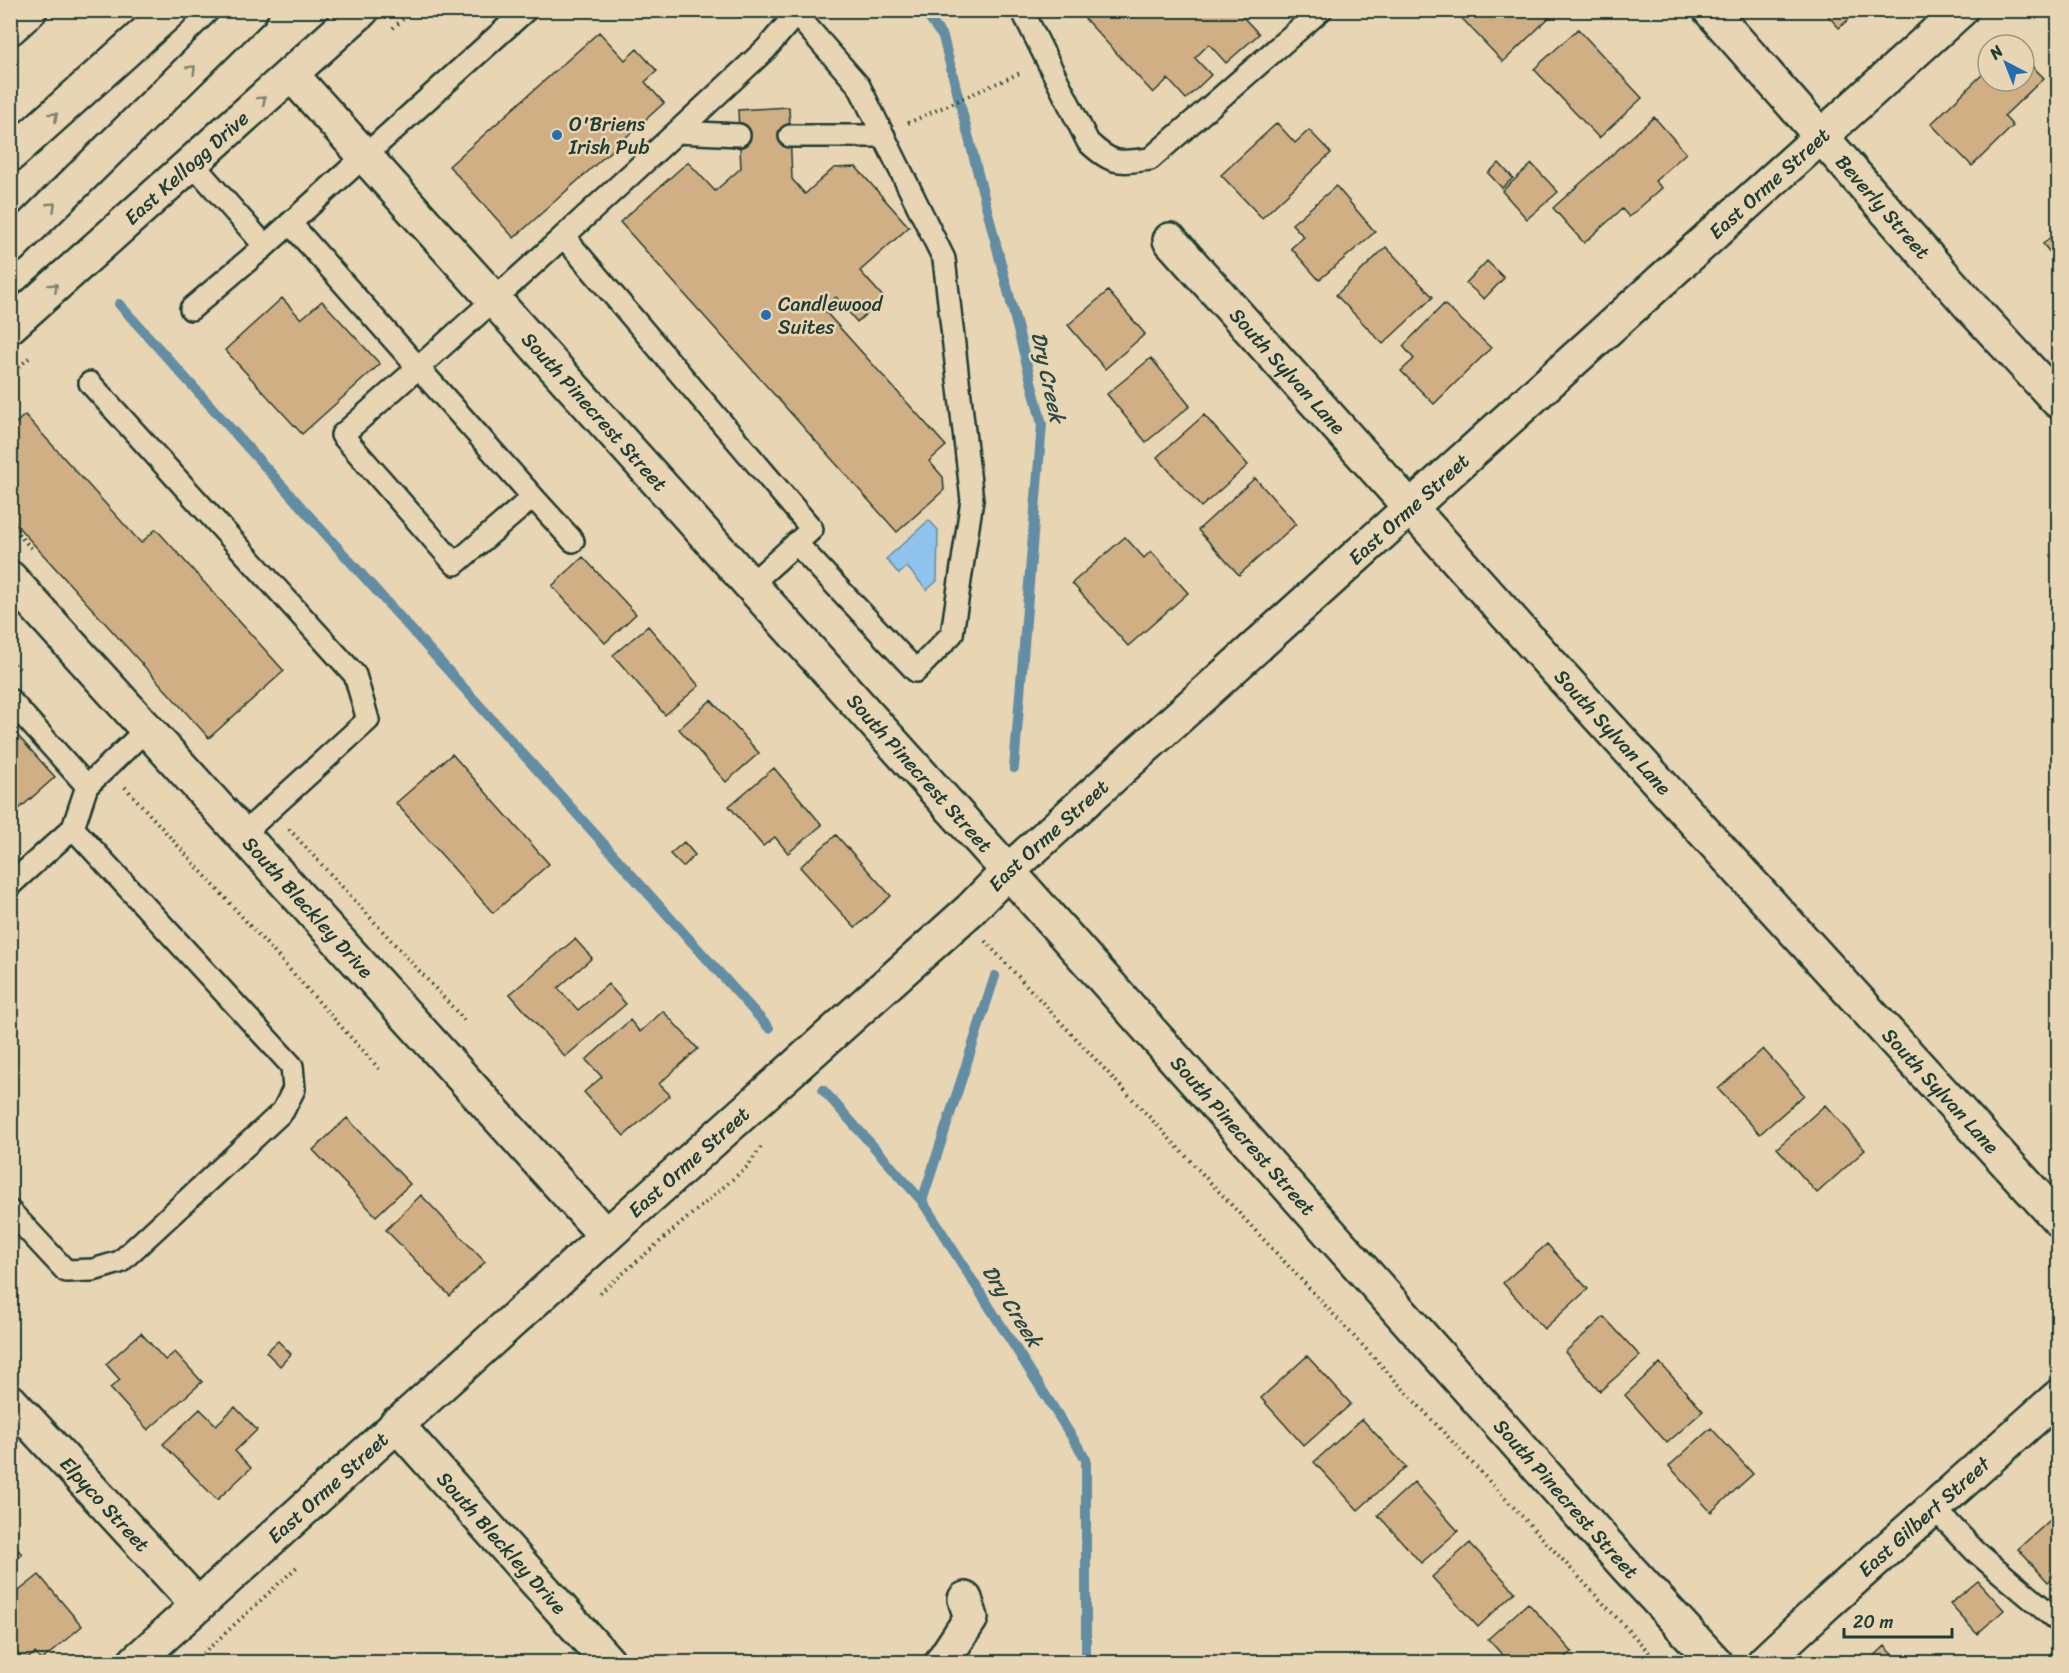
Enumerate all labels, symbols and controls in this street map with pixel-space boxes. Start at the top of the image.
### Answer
north arrow [1976,33,2036,93]
text: N [1982,37,2011,67]
one-way arrow [184,66,195,77]
one-way arrow [255,96,266,107]
street label: East Kellogg Drive [116,102,257,234]
place label: O'Briens Irish Pub [568,107,649,165]
one-way arrow [47,112,58,123]
street label: East Orme Street [1700,118,1838,248]
marker: O'Briens Irish Pub [550,128,564,142]
street label: Beverly Street [1827,146,1939,268]
one-way arrow [46,202,56,213]
one-way arrow [47,283,58,294]
place label: Candlewood Suites [778,287,884,345]
street label: South Sylvan Lane [1221,299,1355,443]
marker: Candlewood Suites [759,308,773,322]
street label: South Pinecrest Street [513,323,677,500]
water label: Dry Creek [1020,328,1077,429]
street label: East Orme Street [1340,444,1478,574]
street label: South Sylvan Lane [1545,661,1681,804]
street label: South Pinecrest Street [838,685,1002,861]
street label: East Orme Street [979,770,1117,900]
street label: South Bleckley Drive [234,828,383,987]
street label: South Sylvan Lane [1873,1019,2008,1162]
street label: South Pinecrest Street [1162,1047,1325,1224]
street label: East Orme Street [619,1097,758,1227]
water label: Dry Creek [972,1257,1054,1357]
street label: South Pinecrest Street [1485,1410,1648,1587]
street label: East Orme Street [259,1423,397,1552]
street label: East Gilbert Street [1849,1447,1999,1586]
street label: Elpyco Street [51,1448,159,1561]
street label: South Bleckley Drive [428,1463,576,1623]
scale bar [1844,1601,1952,1639]
text: 20 m [1853,1606,1893,1638]

